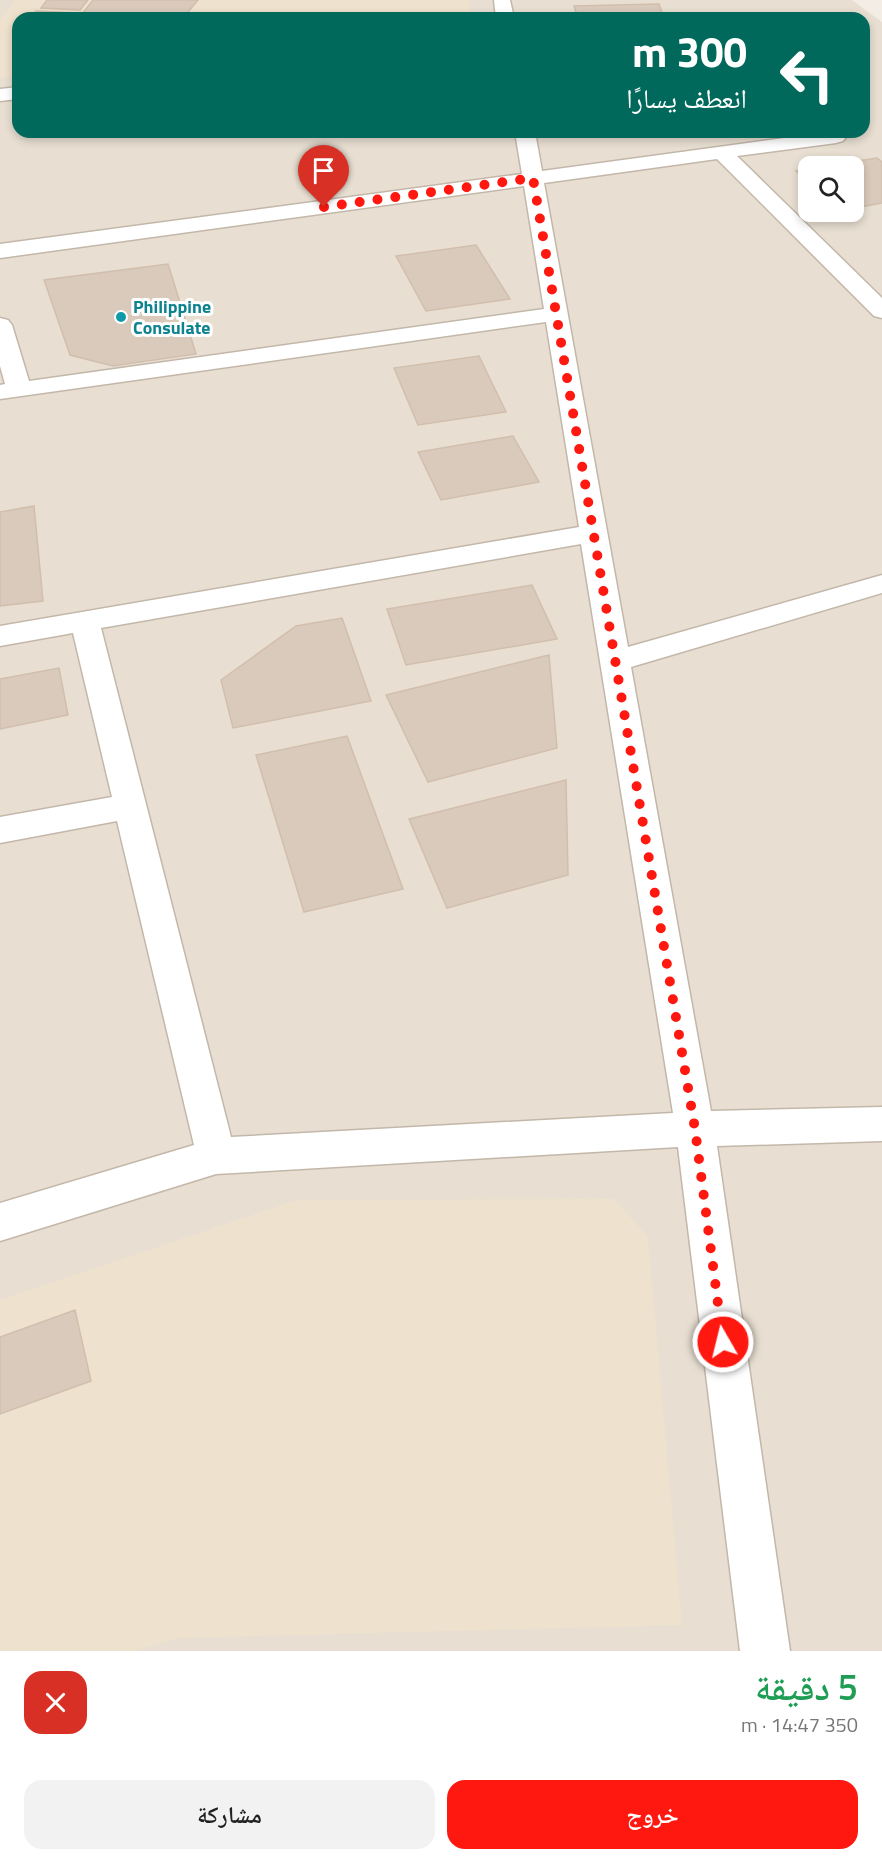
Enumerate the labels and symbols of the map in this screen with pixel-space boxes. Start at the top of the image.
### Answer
pin [298,145,349,207]
place label: Philippine Consulate [133,293,211,341]
marker: Philippine Consulate [114,310,128,324]
position arrow [691,1310,755,1374]

